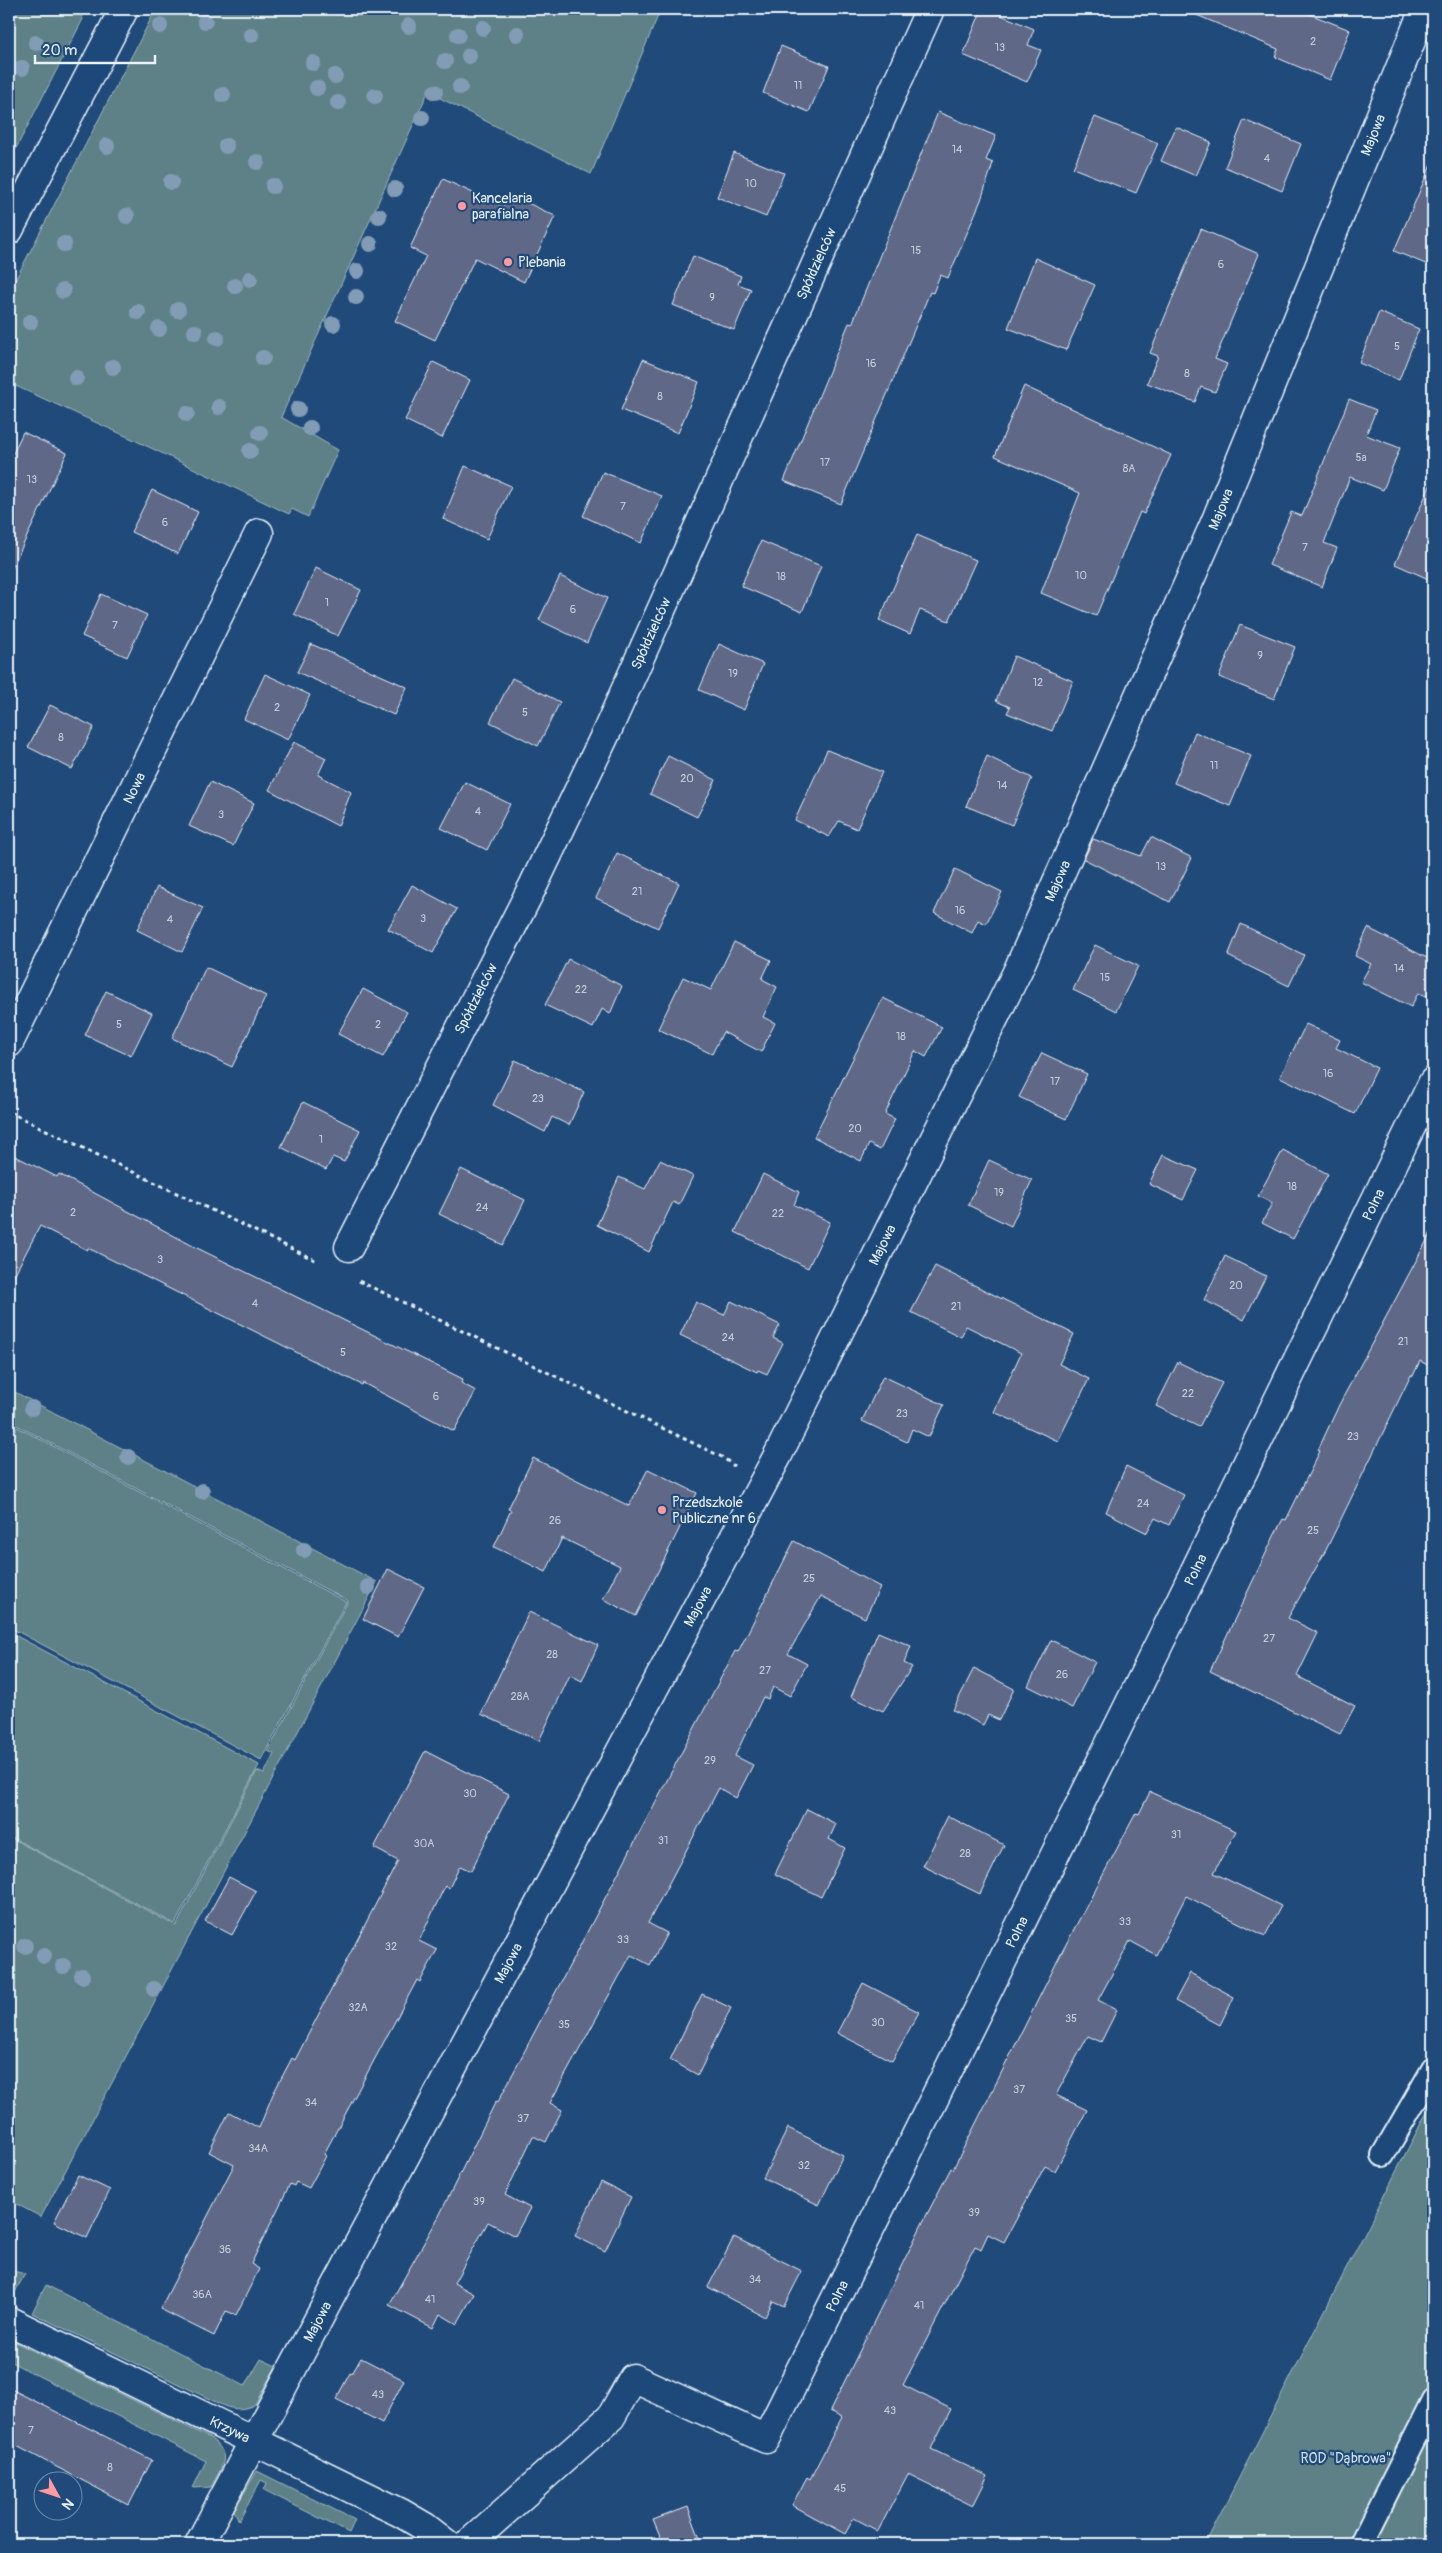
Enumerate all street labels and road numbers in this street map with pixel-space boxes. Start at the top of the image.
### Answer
street label: Majowa [1357,112,1389,158]
street label: Spółdzielców [793,225,840,302]
street label: Majowa [1205,486,1237,532]
street label: Spółdzielców [628,594,675,672]
street label: Nowa [120,770,149,807]
street label: Majowa [1041,858,1074,904]
street label: Spółdzielców [451,960,501,1037]
street label: Polna [1359,1186,1389,1223]
street label: Majowa [865,1222,900,1268]
street label: Polna [1181,1551,1211,1588]
street label: Majowa [680,1583,716,1630]
street label: Polna [1002,1914,1032,1951]
street label: Majowa [491,1940,526,1986]
street label: Polna [822,2278,852,2315]
street label: Majowa [300,2299,335,2345]
street label: Krzywa [207,2413,253,2447]

